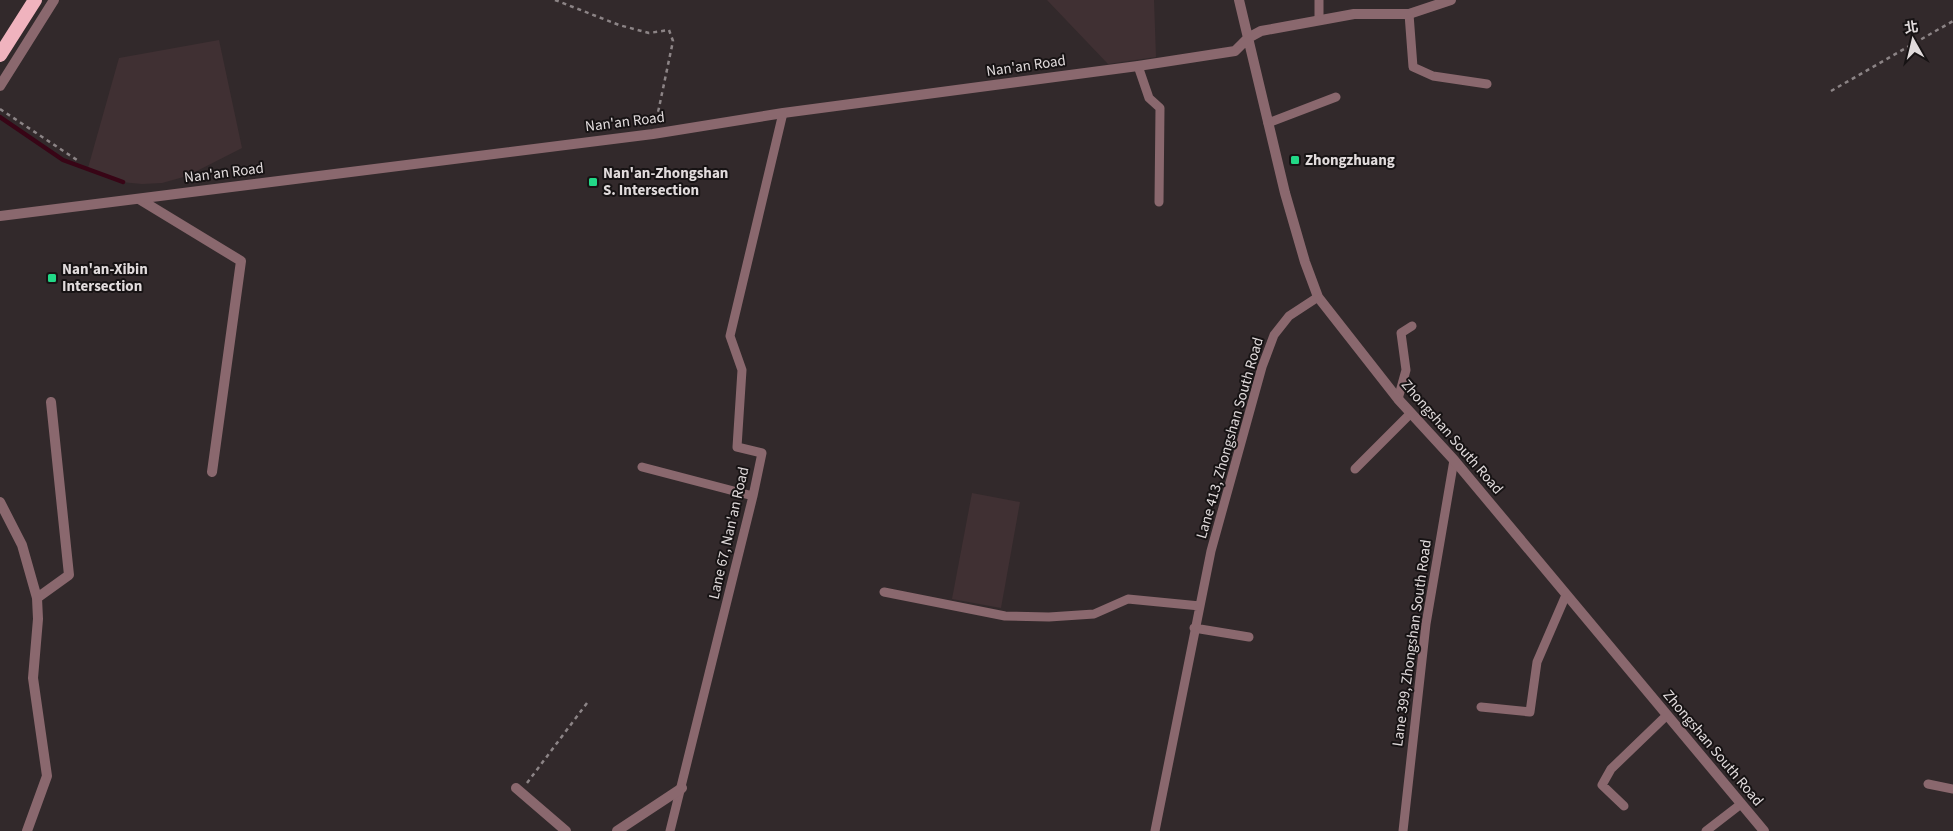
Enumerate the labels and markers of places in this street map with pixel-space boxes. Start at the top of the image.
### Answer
place label: Zhongzhuang [1305,150,1395,171]
marker: Zhongzhuang [1289,154,1301,166]
place label: Nan'an-Zhongshan S. Intersection [603,163,728,201]
marker: Nan'an-Zhongshan S. Intersection [587,176,599,188]
place label: Nan'an-Xibin Intersection [62,259,148,297]
marker: Nan'an-Xibin Intersection [46,272,58,284]

